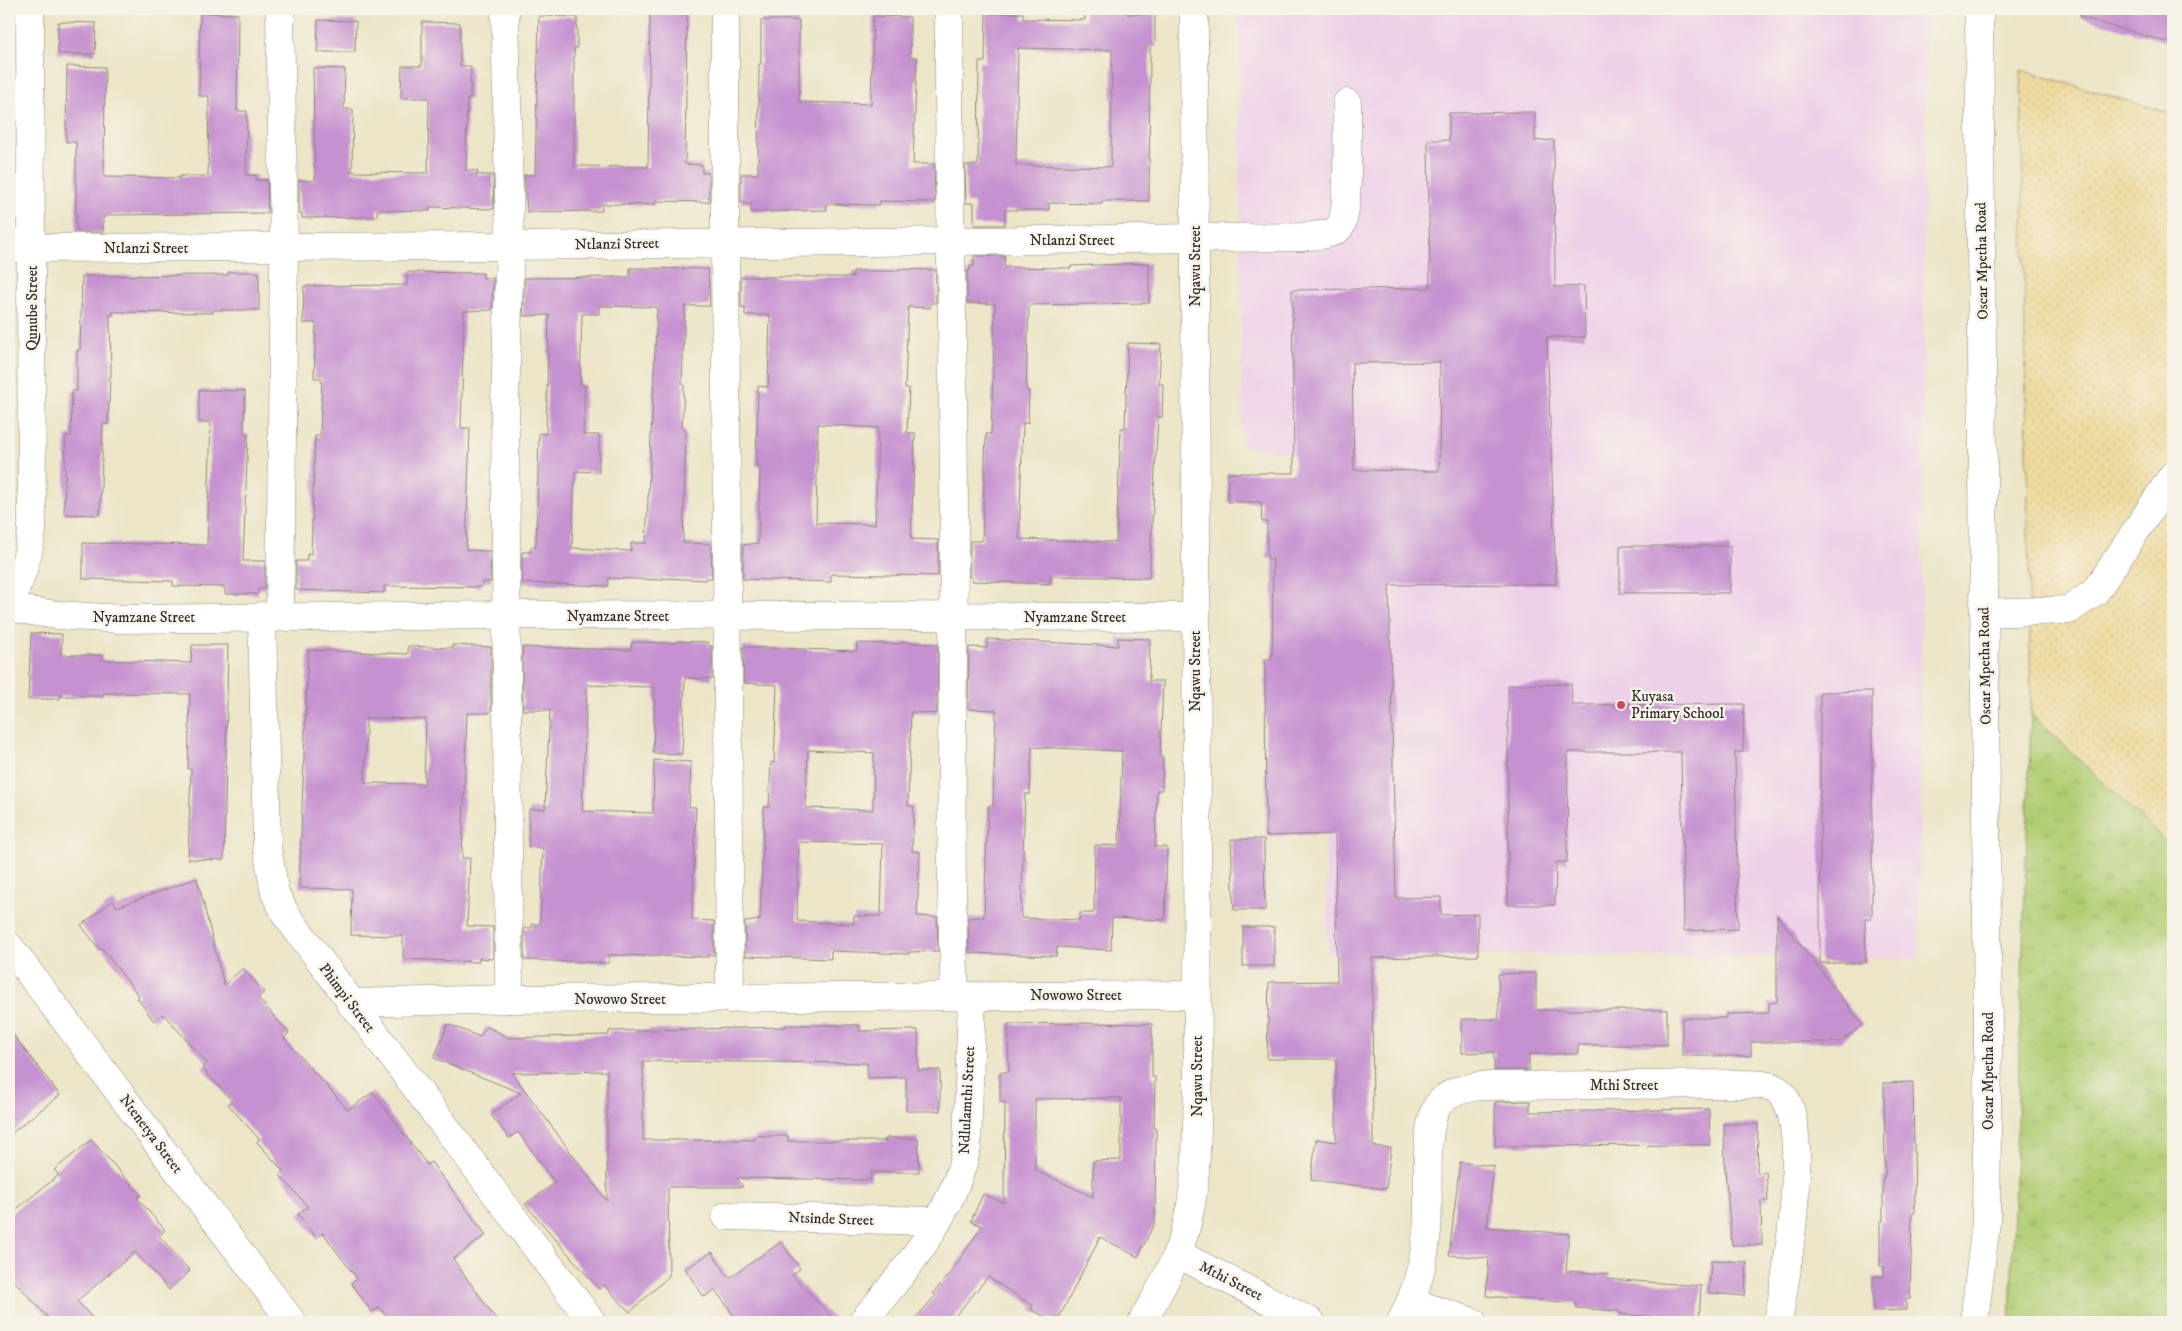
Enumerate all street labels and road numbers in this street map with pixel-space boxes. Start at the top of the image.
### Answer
street label: Oscar Mpetha Road [1971,201,1993,320]
street label: Nqawu Street [1186,225,1205,307]
street label: Ntlanzi Street [1030,231,1114,250]
street label: Ntlanzi Street [575,234,660,254]
street label: Ntlanzi Street [104,239,188,258]
street label: Qunube Street [23,265,42,351]
street label: Oscar Mpetha Road [1974,606,1996,725]
street label: Nyamzane Street [567,607,669,626]
street label: Nyamzane Street [93,608,195,627]
street label: Nyamzane Street [1024,608,1126,627]
street label: Nqawu Street [1186,630,1205,712]
street label: Phimpi Street [315,960,379,1037]
street label: Nowowo Street [1030,986,1122,1005]
street label: Nowowo Street [574,990,666,1009]
street label: Oscar Mpetha Road [1979,1012,1998,1130]
street label: Nqawu Street [1188,1035,1207,1117]
street label: Ndlulamthi Street [955,1045,979,1155]
street label: Mthi Street [1590,1076,1659,1095]
street label: Ntenetya Street [115,1091,187,1177]
street label: Ntsinde Street [788,1208,874,1230]
street label: Mthi Street [1196,1257,1266,1305]

